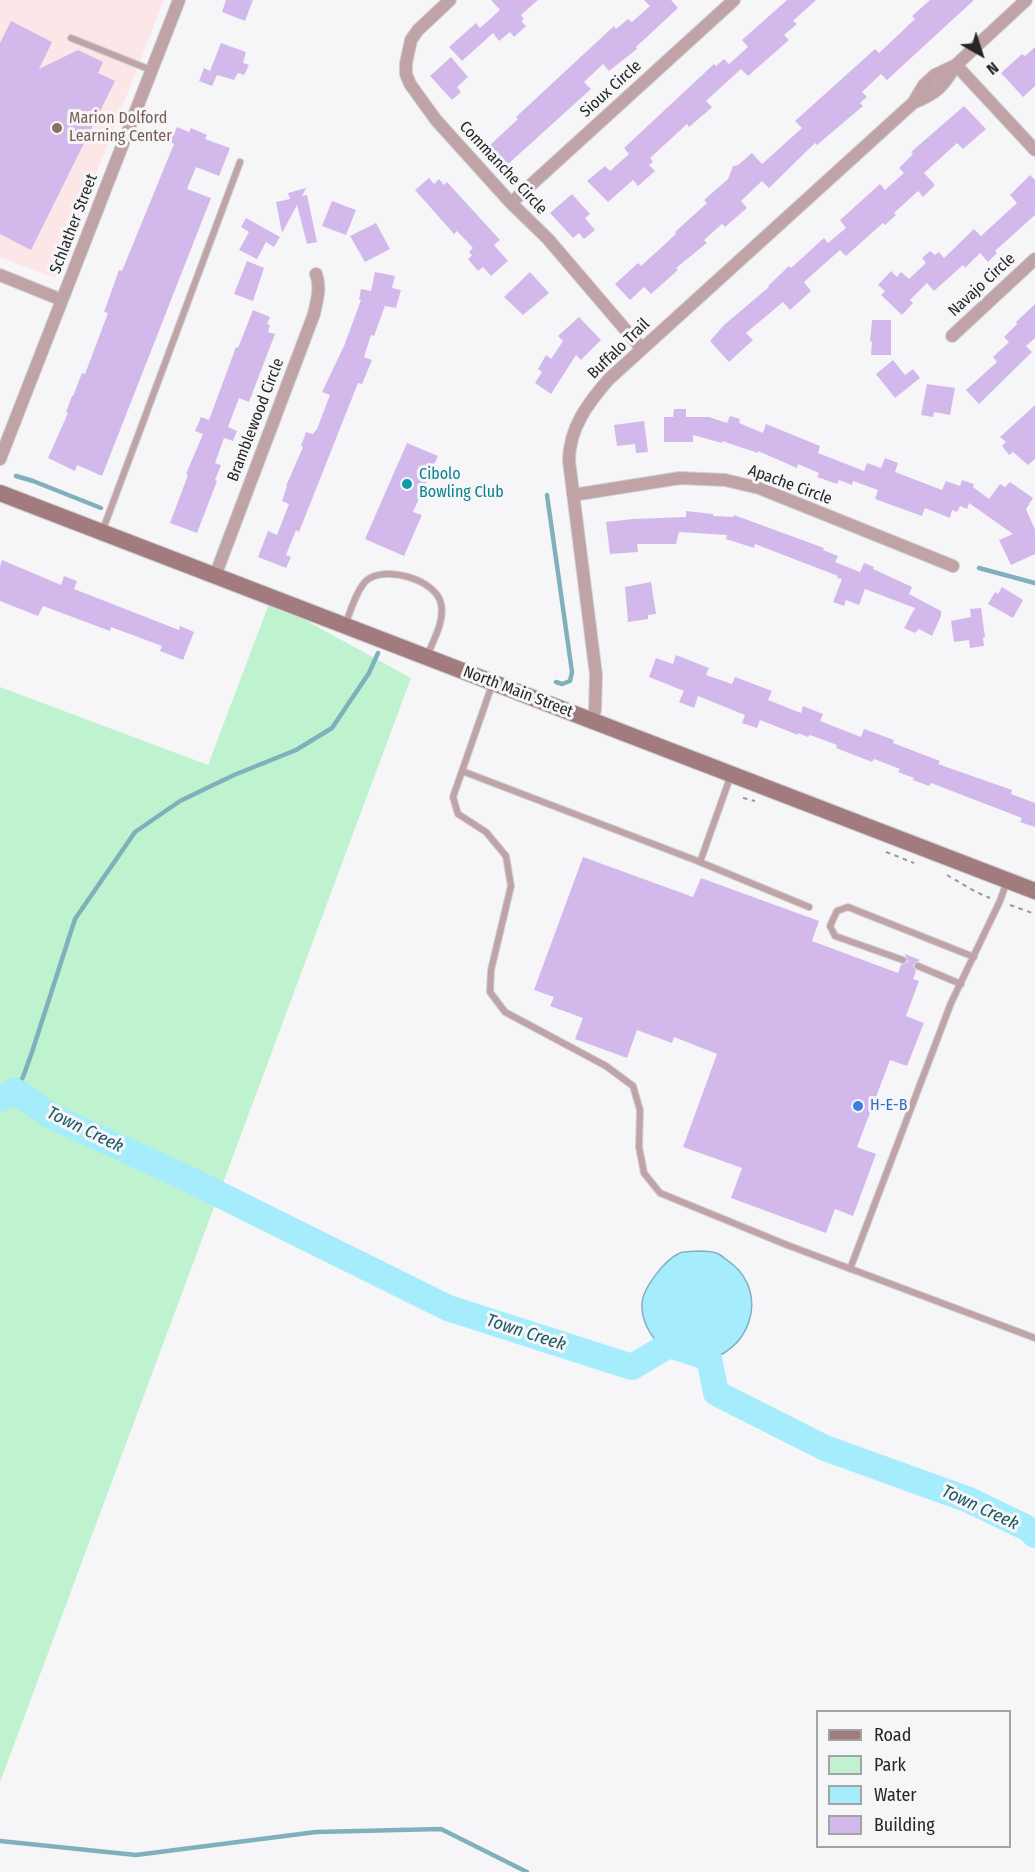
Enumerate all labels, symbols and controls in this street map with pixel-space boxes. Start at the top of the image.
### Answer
north arrow [951,24,1011,84]
street label: Sioux Circle [576,57,646,121]
text: N [983,58,1002,79]
place label: Marion Dolford Learning Center [69,109,172,147]
street label: Commanche Circle [455,117,551,219]
marker: Marion Dolford Learning Center [50,121,64,135]
street label: Schlather Street [46,171,102,277]
street label: Navajo Circle [945,249,1019,321]
street label: Buffalo Trail [584,315,654,383]
street label: Bramblewood Circle [224,356,288,484]
street label: Apache Circle [745,461,835,509]
place label: Cibolo Bowling Club [419,465,504,503]
marker: Cibolo Bowling Club [400,477,414,491]
street label: North Main Street [460,662,576,722]
place label: H-E-B [870,1096,907,1116]
marker: H-E-B [851,1099,865,1113]
water label: Town Creek [43,1102,127,1158]
water label: Town Creek [483,1310,569,1356]
water label: Town Creek [938,1481,1022,1535]
legend [816,1710,1011,1848]
text: Road [874,1724,911,1746]
text: Park [874,1754,906,1776]
text: Water [874,1784,917,1806]
text: Building [874,1814,935,1836]

